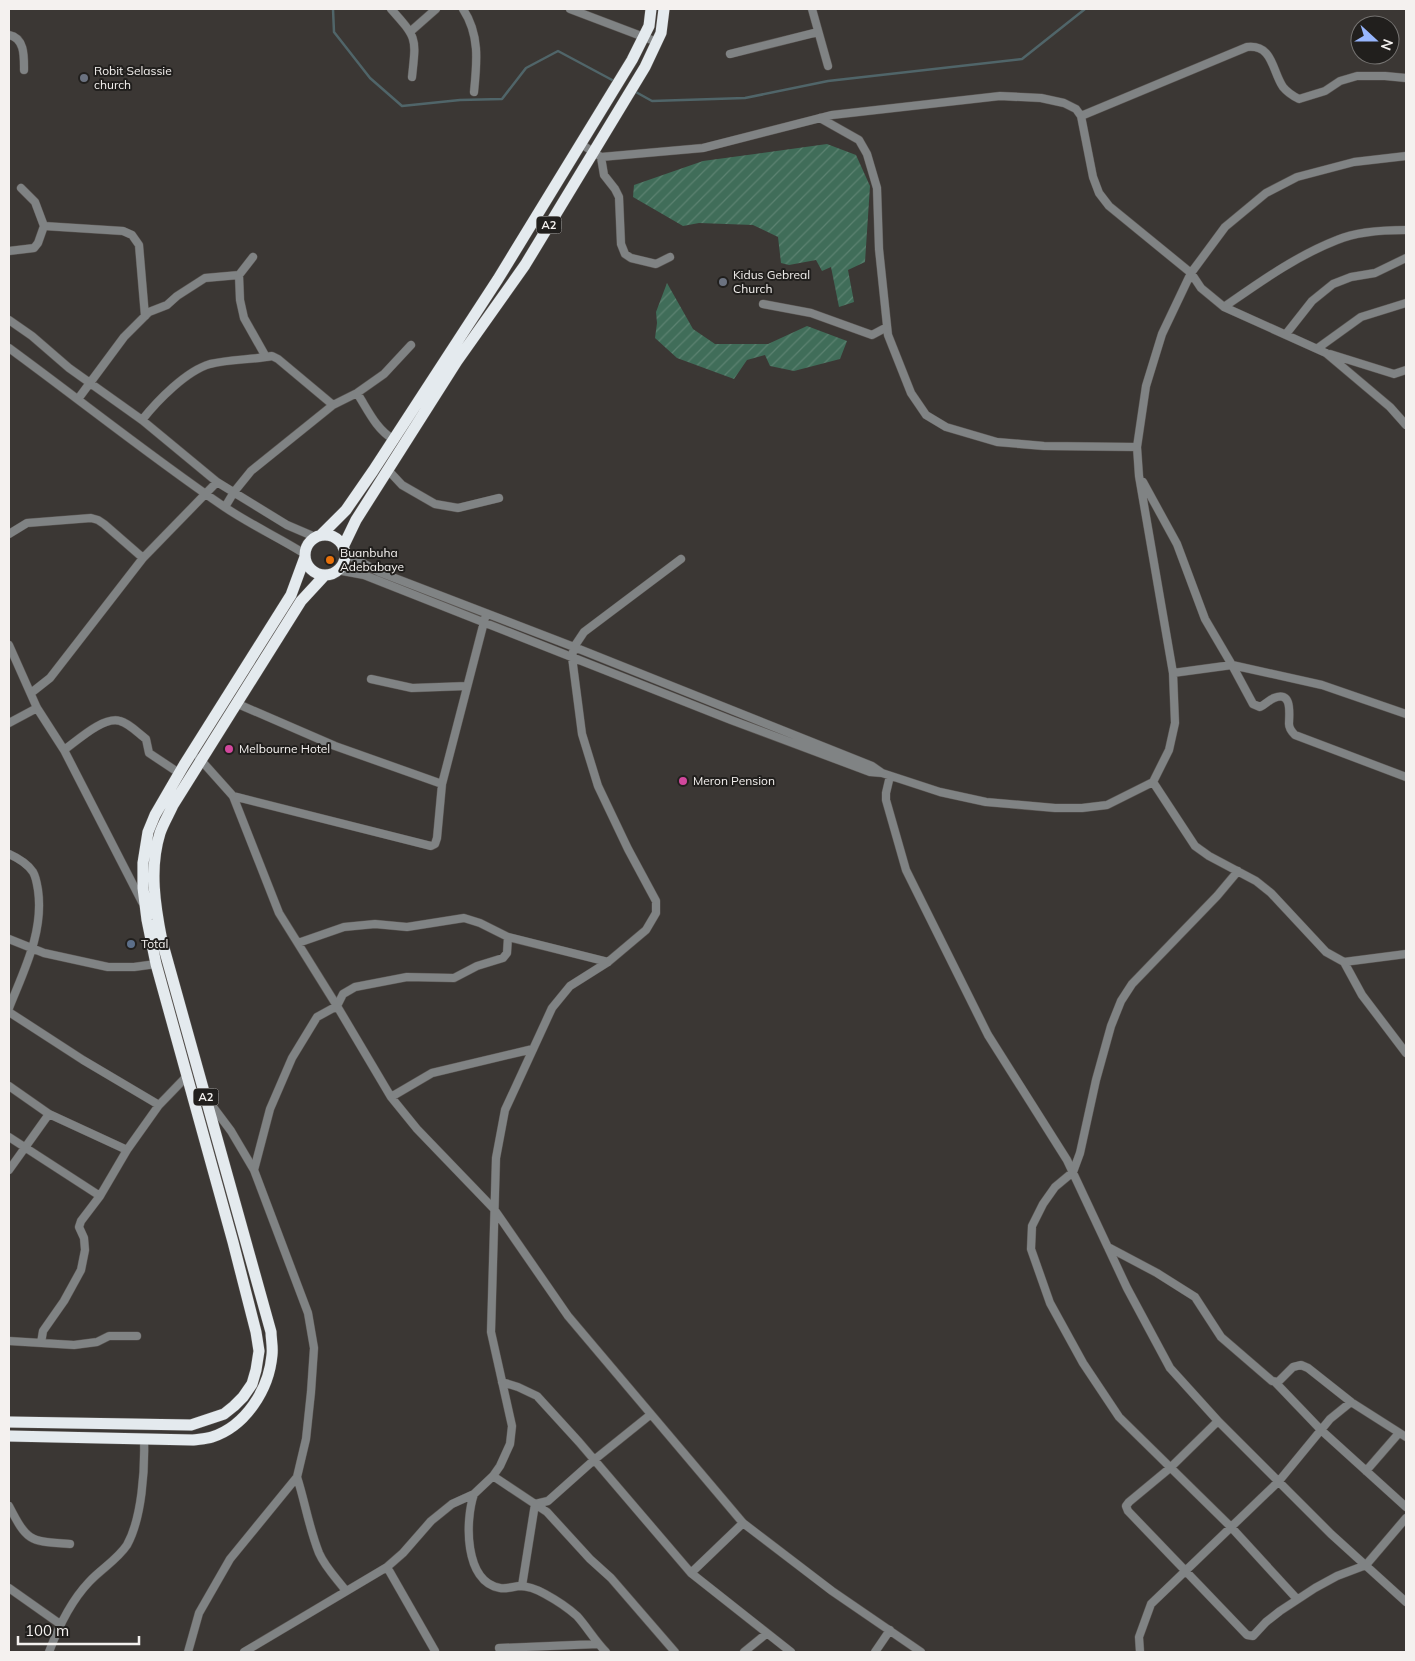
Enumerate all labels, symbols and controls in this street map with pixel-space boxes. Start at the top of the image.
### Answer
north arrow [1350,15,1400,65]
text: N [1377,36,1397,53]
place label: Robit Selassie church [94,63,172,92]
marker: Robit Selassie church [78,72,90,84]
road number: A2 [536,216,562,234]
place label: Kidus Gebreal Church [733,267,810,296]
marker: Kidus Gebreal Church [717,276,729,288]
place label: Buanbuha Adebabaye [340,545,404,574]
marker: Buanbuha Adebabaye [324,554,336,566]
place label: Melbourne Hotel [239,741,330,756]
marker: Melbourne Hotel [223,743,235,755]
place label: Meron Pension [693,773,775,788]
marker: Meron Pension [677,775,689,787]
place label: Total [141,936,168,951]
marker: Total [125,938,137,950]
road number: A2 [194,1088,218,1106]
scale bar [18,1614,139,1646]
text: 100 m [25,1621,69,1640]

